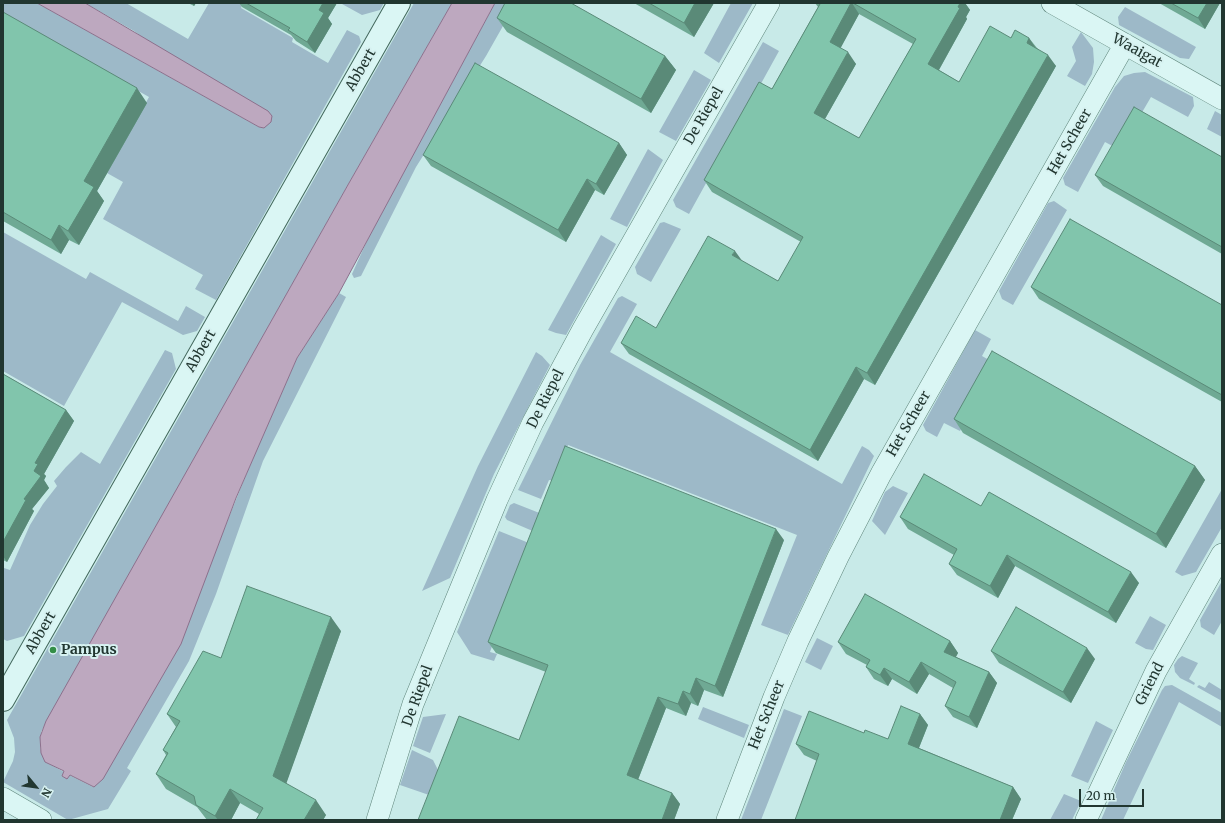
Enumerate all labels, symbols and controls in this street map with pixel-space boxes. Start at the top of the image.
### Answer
street label: Waaigat [1109,31,1165,71]
street label: Abbert [342,46,380,94]
street label: De Riepel [681,84,727,148]
street label: Het Scheer [1045,106,1095,178]
street label: Abbert [182,327,220,375]
street label: De Riepel [524,367,568,431]
street label: Het Scheer [884,388,934,460]
street label: Abbert [22,609,60,657]
place label: Pampus [61,642,117,658]
marker: Pampus [48,645,58,655]
street label: Griend [1132,660,1168,708]
street label: De Riepel [399,663,437,729]
street label: Het Scheer [746,678,788,752]
north arrow [16,767,56,807]
scale bar [1081,781,1146,807]
text: N [38,786,55,800]
text: 20 m [1086,788,1115,803]

